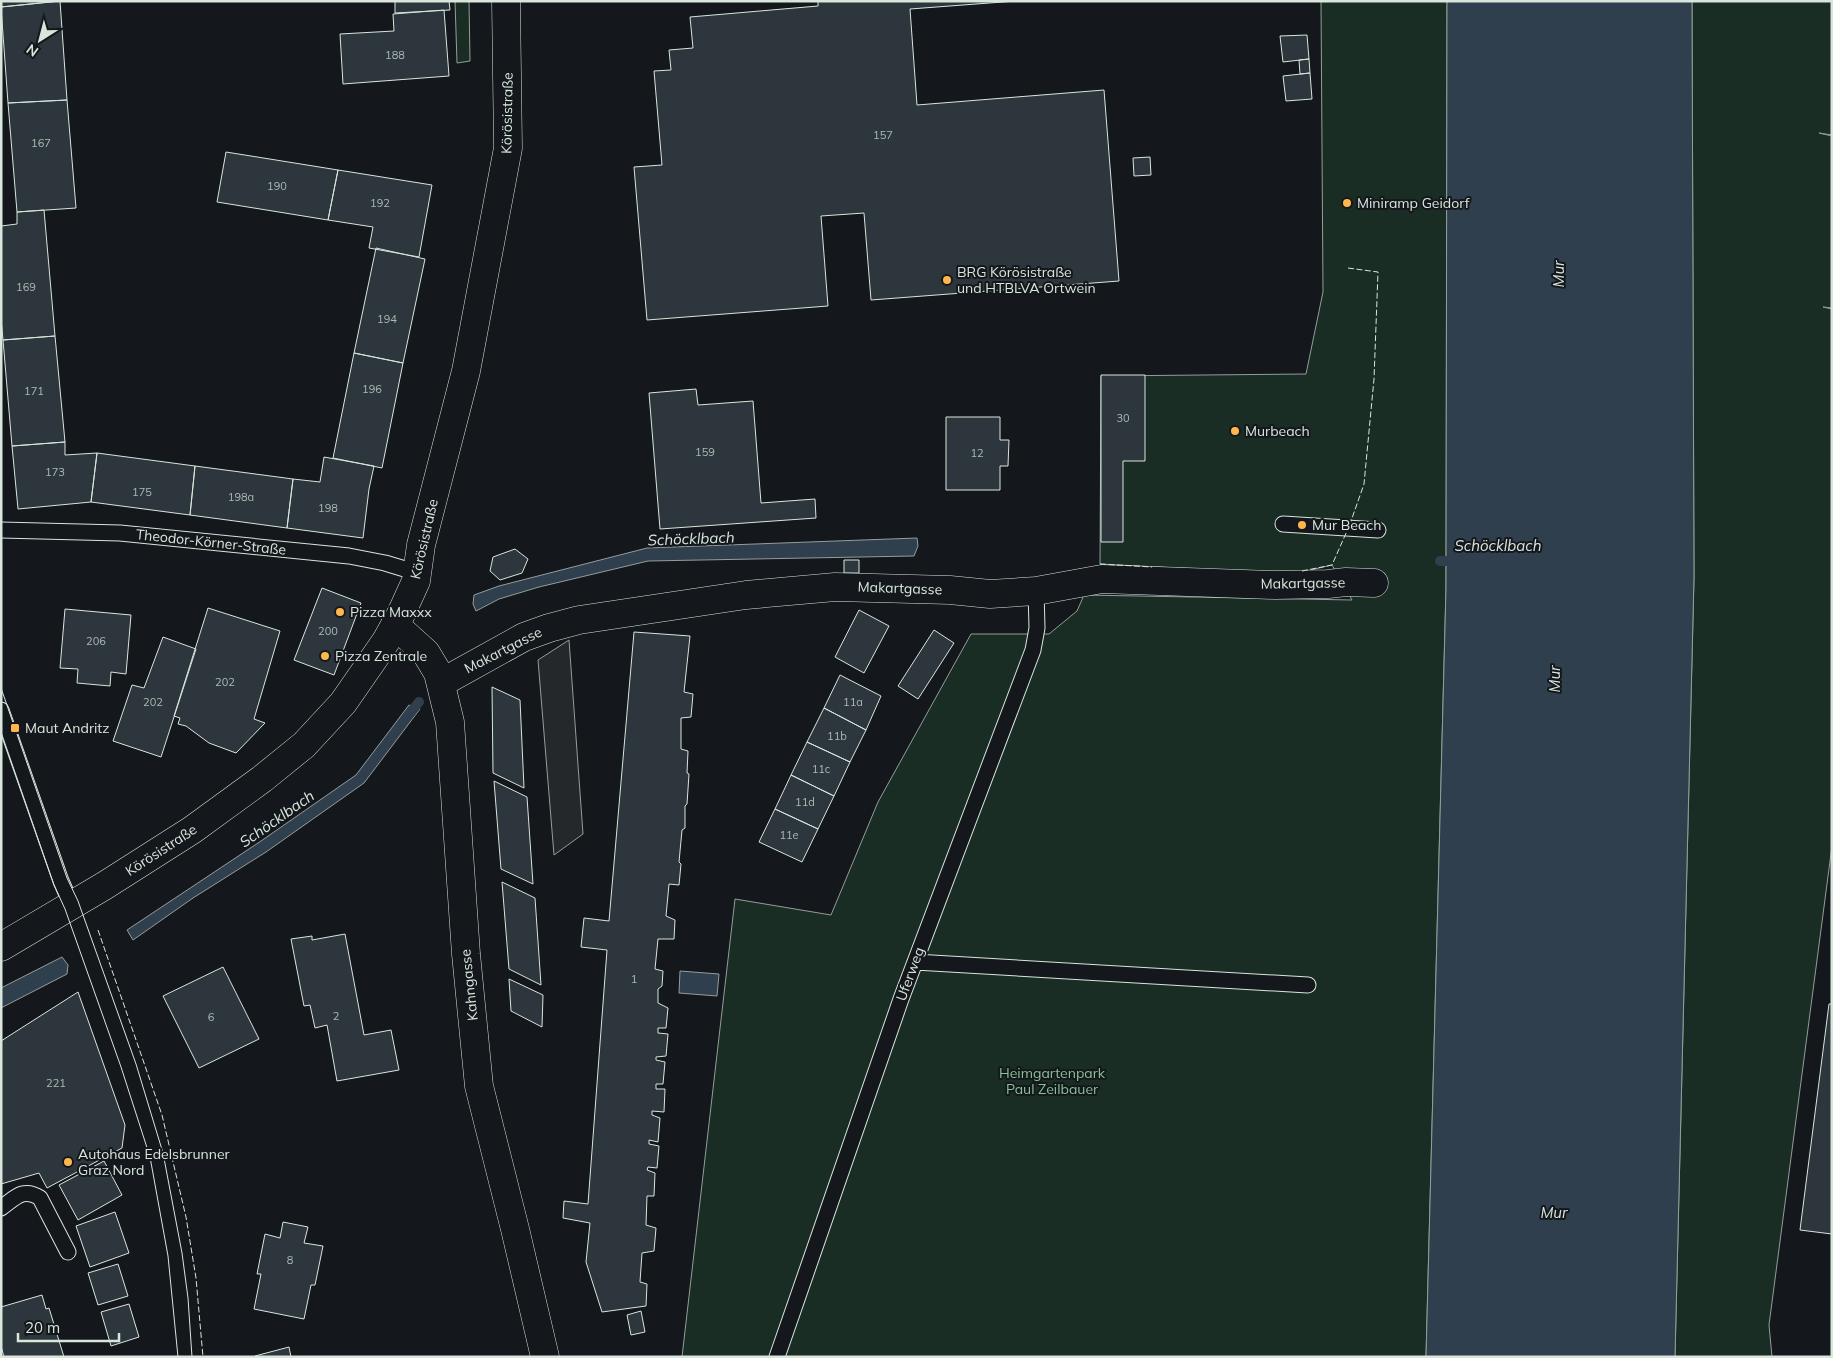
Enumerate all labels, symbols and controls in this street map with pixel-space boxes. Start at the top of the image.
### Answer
north arrow [15,15,65,65]
text: N [23,40,42,61]
house number: 188 [385,48,405,62]
street label: Körösistraße [497,72,517,154]
house number: 157 [873,128,893,142]
house number: 167 [31,136,51,150]
house number: 190 [267,179,287,193]
place label: Miniramp Geidorf [1357,194,1470,212]
house number: 192 [370,196,390,210]
marker: Miniramp Geidorf [1341,197,1353,209]
water label: Mur [1549,260,1568,287]
place label: BRG Körösistraße und HTBLVA Ortwein [957,263,1096,297]
marker: BRG Körösistraße und HTBLVA Ortwein [941,274,953,286]
house number: 169 [16,280,36,294]
house number: 194 [377,312,397,326]
house number: 196 [362,382,382,396]
house number: 171 [24,384,44,398]
house number: 30 [1116,411,1130,425]
place label: Murbeach [1245,422,1310,440]
marker: Murbeach [1229,425,1241,437]
house number: 159 [695,445,715,459]
house number: 12 [970,446,984,460]
house number: 173 [45,465,65,479]
house number: 175 [132,485,152,499]
house number: 198a [228,490,254,504]
street label: Körösistraße [406,497,442,581]
house number: 198 [318,501,338,515]
place label: Mur Beach [1312,516,1382,534]
marker: Mur Beach [1296,519,1308,531]
street label: Theodor-Körner-Straße [135,525,287,559]
water label: Schöcklbach [647,527,735,550]
water label: Schöcklbach [1454,536,1542,555]
street label: Makartgasse [1261,573,1345,593]
street label: Makartgasse [857,578,943,598]
place label: Pizza Maxxx [350,603,432,621]
marker: Pizza Maxxx [334,606,346,618]
street label: Makartgasse [461,623,545,677]
house number: 200 [318,624,338,638]
house number: 206 [86,634,106,648]
place label: Pizza Zentrale [335,647,427,665]
marker: Pizza Zentrale [319,650,331,662]
water label: Mur [1545,665,1564,692]
house number: 202 [215,675,235,689]
house number: 202 [143,695,163,709]
house number: 11a [843,695,863,709]
place label: Maut Andritz [25,719,110,737]
marker: Maut Andritz [9,722,21,734]
house number: 11b [827,729,847,743]
house number: 11c [812,762,831,776]
water label: Schöcklbach [236,786,318,851]
house number: 11d [795,795,815,809]
street label: Körösistraße [122,820,200,880]
house number: 11e [779,828,799,842]
street label: Uferweg [892,945,928,1003]
street label: Kahngasse [456,948,482,1022]
house number: 1 [631,972,637,986]
house number: 2 [333,1009,340,1023]
house number: 6 [208,1010,215,1024]
park label: Heimgartenpark Paul Zeilbauer [999,1064,1106,1098]
house number: 221 [46,1076,66,1090]
place label: Autohaus Edelsbrunner Graz Nord [78,1145,231,1179]
marker: Autohaus Edelsbrunner Graz Nord [62,1156,74,1168]
water label: Mur [1541,1203,1568,1222]
house number: 8 [287,1253,294,1267]
scale bar [18,1310,119,1342]
text: 20 m [25,1318,60,1337]

